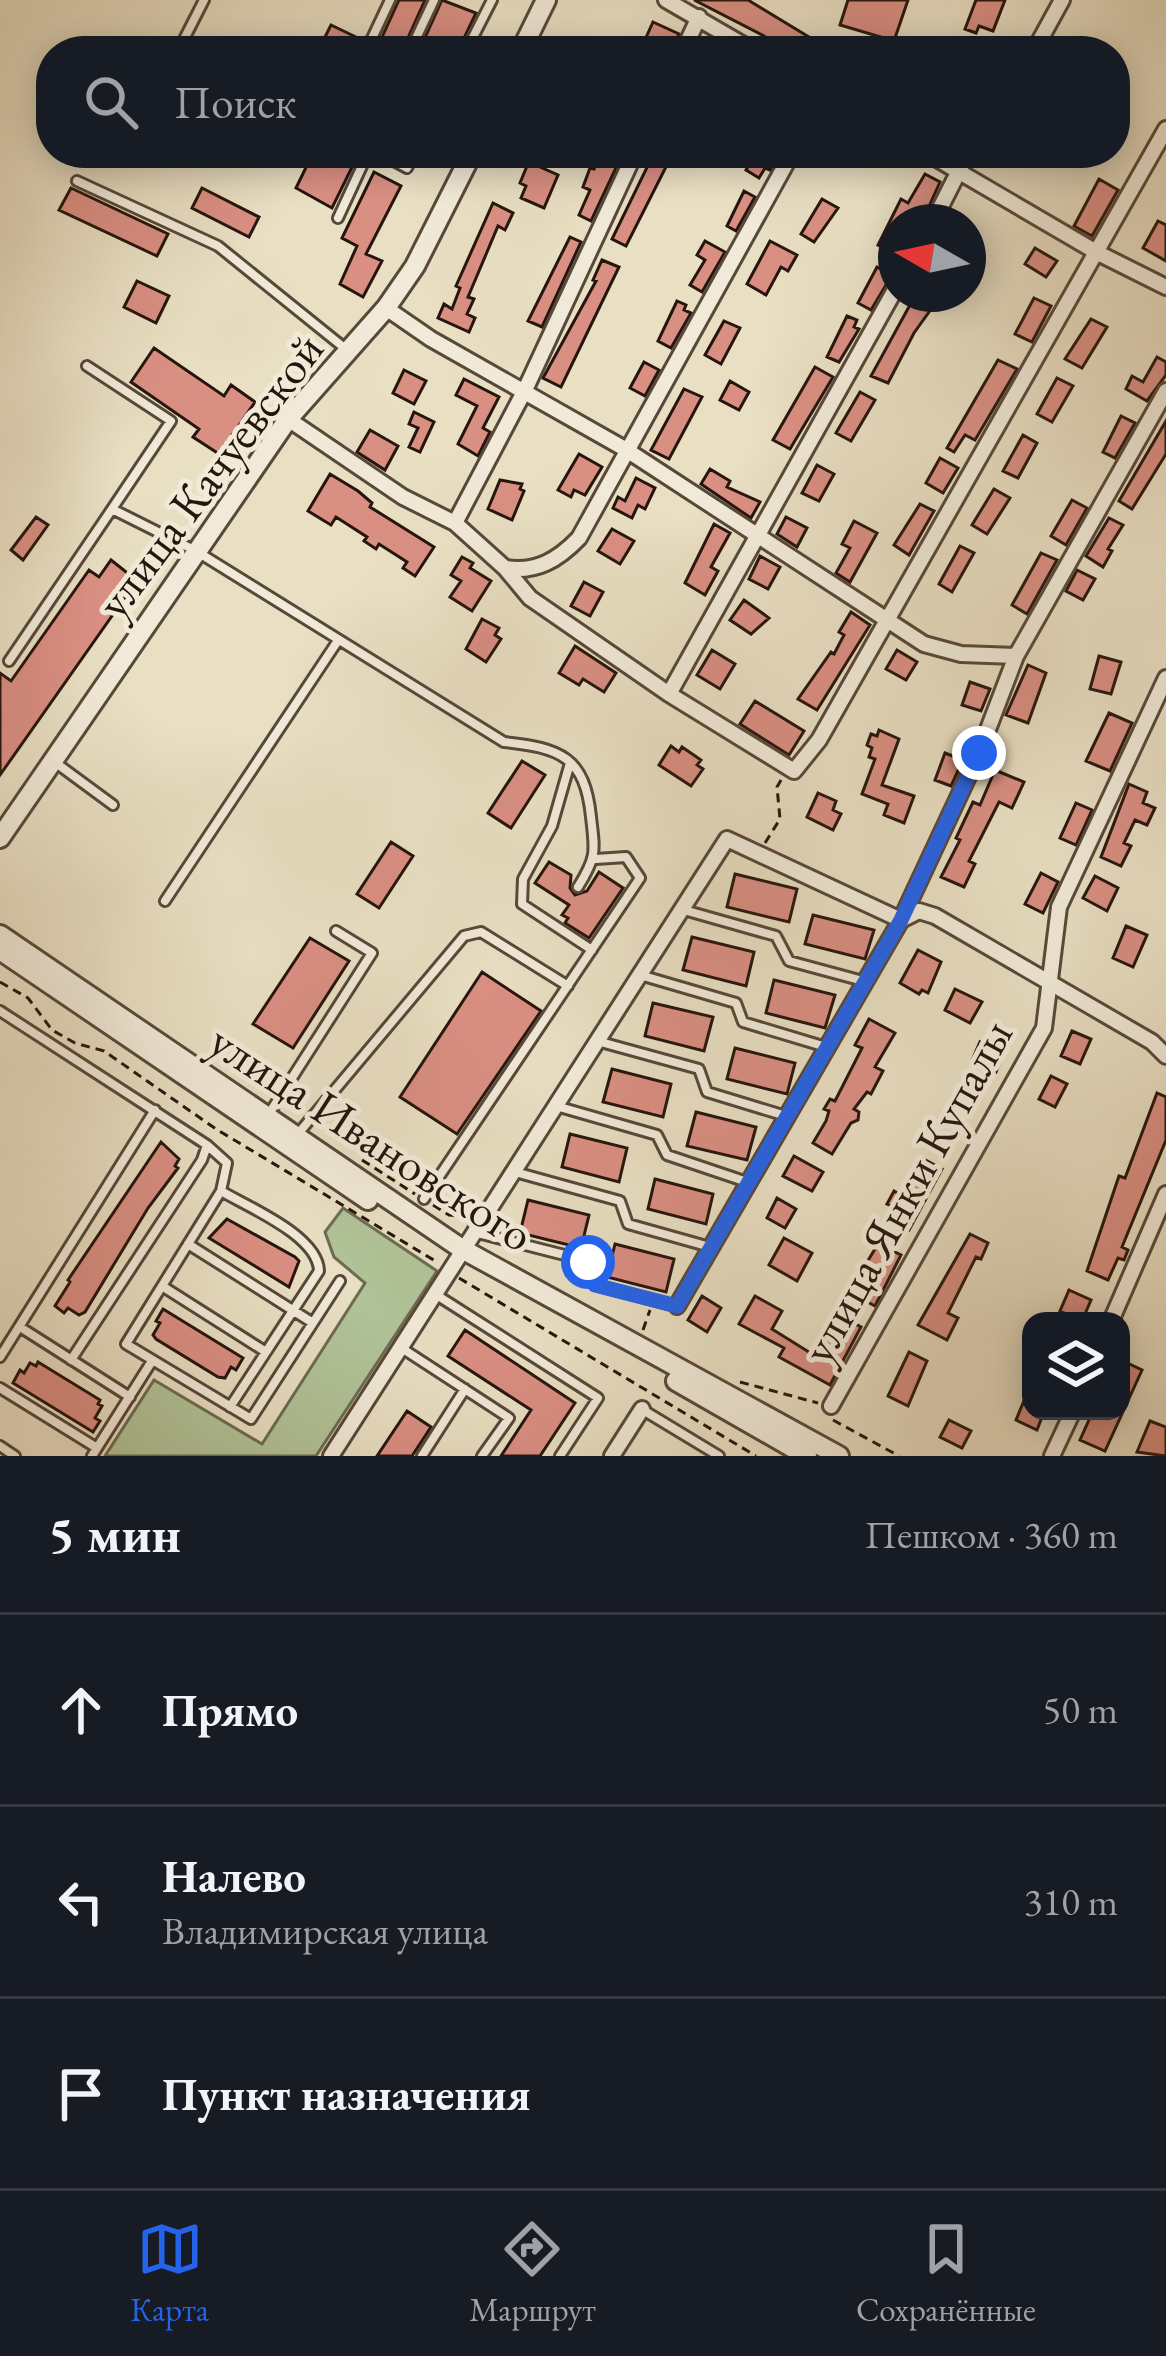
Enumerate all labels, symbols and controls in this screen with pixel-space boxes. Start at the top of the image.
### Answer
search box [36,36,1130,168]
icon: search [78,69,144,135]
text: Поиск [174,73,296,131]
north arrow [878,204,986,312]
street label: улица Качуевской [81,320,337,630]
route end [952,726,1006,780]
street label: улица Янки Купалы [786,1008,1026,1374]
street label: улица Ивановского [198,1009,546,1265]
route start [561,1235,615,1289]
map controls [1022,1312,1130,1420]
button: layers [1022,1312,1130,1420]
text: 5 мин [48,1501,181,1567]
text: Пешком · 360 m [865,1509,1118,1560]
icon: ahead [48,1677,114,1743]
text: Прямо [162,1681,298,1739]
text: 50 m [1042,1684,1118,1735]
text: Налево [162,1847,306,1905]
icon: left [48,1869,114,1935]
text: 310 m [1024,1876,1118,1927]
text: Владимирская улица [162,1905,488,1956]
icon: arrive [48,2061,114,2127]
text: Пункт назначения [162,2065,531,2123]
tab: Карта [130,2216,209,2331]
tab: Маршрут [469,2216,596,2331]
tab: Сохранённые [856,2216,1036,2331]

